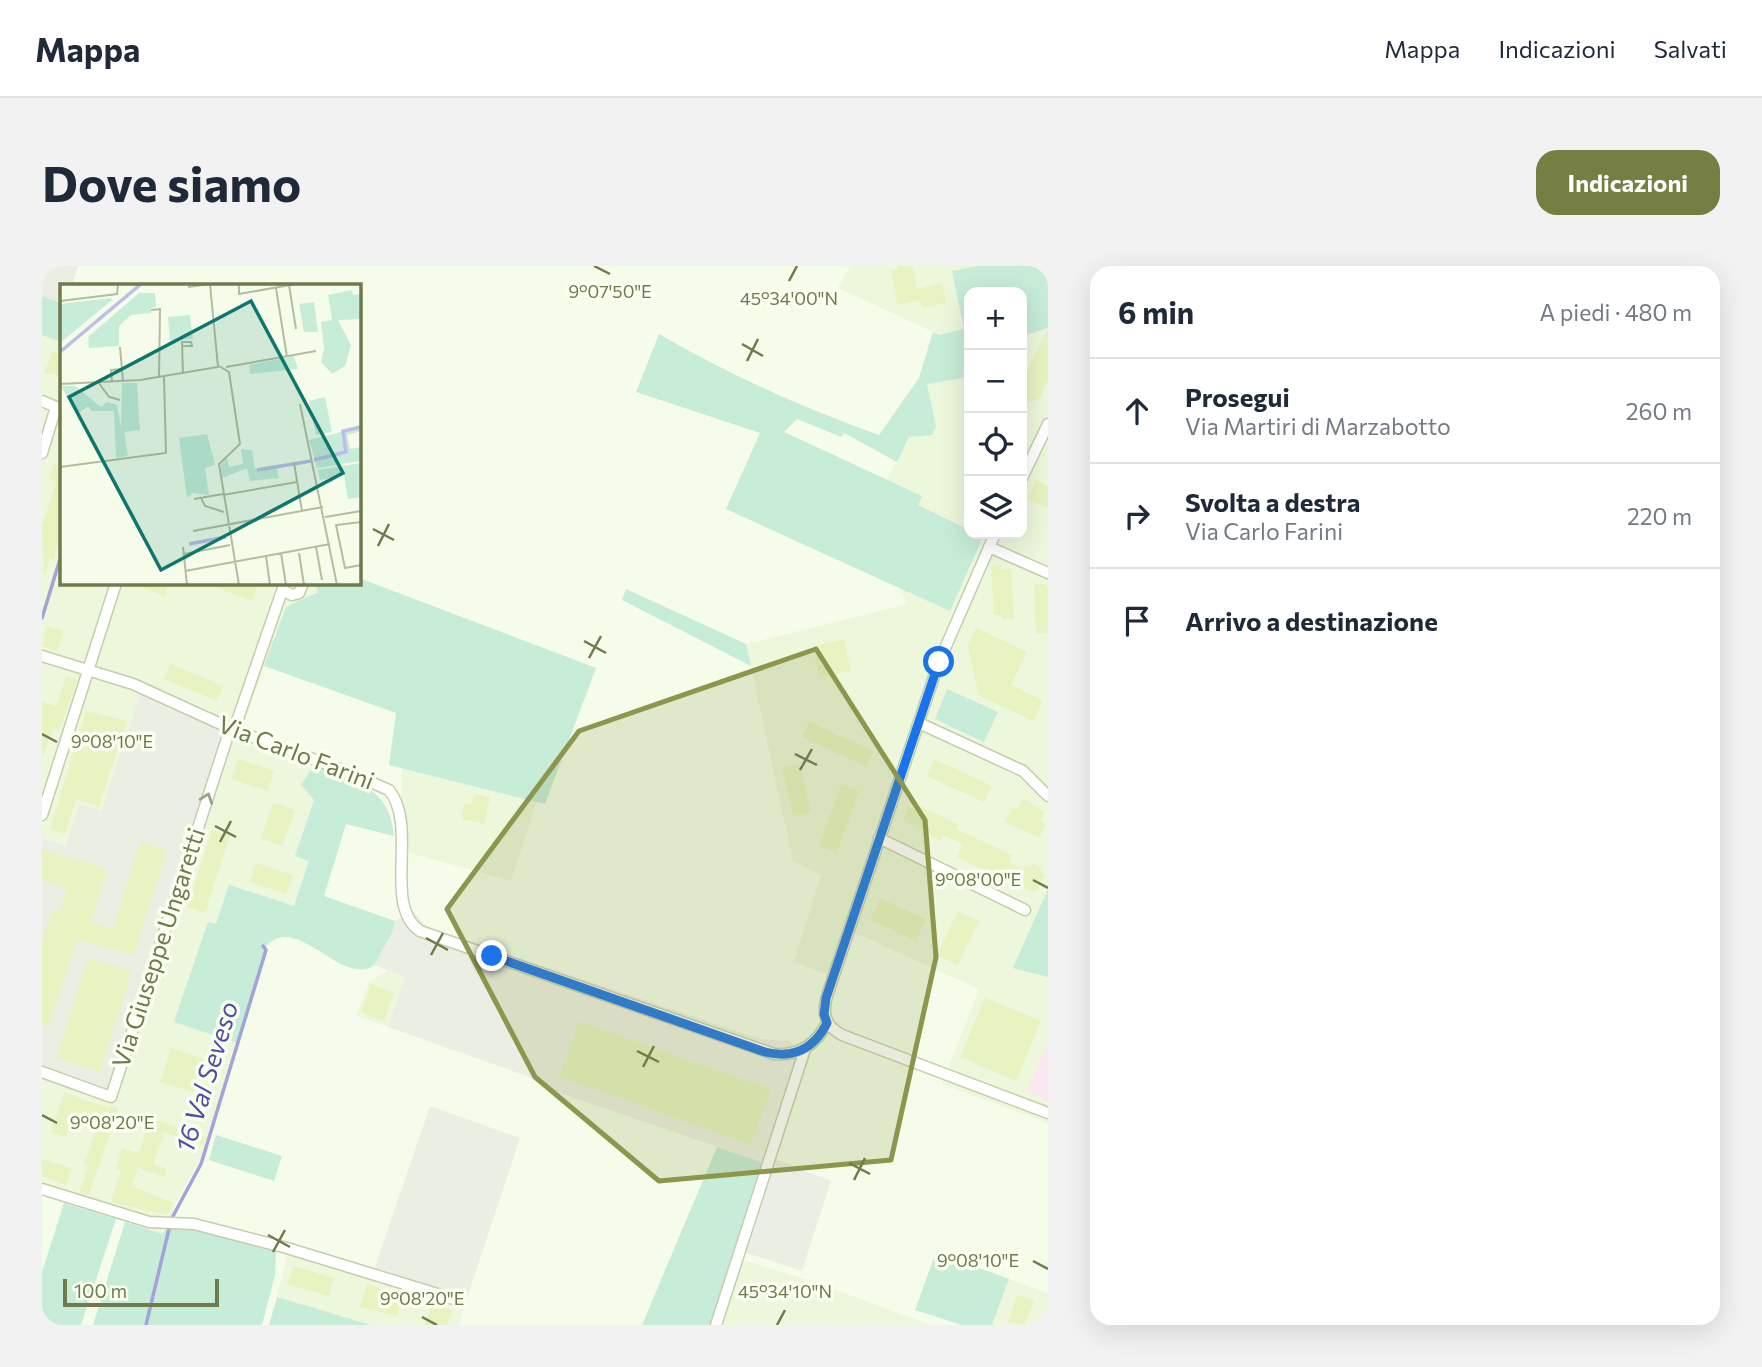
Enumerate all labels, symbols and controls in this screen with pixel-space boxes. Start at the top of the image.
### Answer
text: Mappa [35,28,140,69]
text: Mappa [1384,34,1460,63]
text: Indicazioni [1498,34,1616,63]
text: Salvati [1654,34,1727,63]
button: Indicazioni [1536,150,1720,215]
text: Dove siamo [42,152,301,212]
text: 9°07'50"E [568,280,652,302]
inset map [60,284,360,584]
text: 45°34'00"N [740,287,838,309]
map controls [964,287,1027,539]
button: + [964,287,1027,350]
text: 6 min [1118,293,1194,330]
text: A piedi · 480 m [1539,298,1692,326]
button: − [964,350,1027,413]
text: Prosegui [1185,381,1290,412]
icon: ahead [1118,392,1156,430]
text: 260 m [1626,397,1692,425]
text: Via Martiri di Marzabotto [1185,412,1451,440]
button: locate [964,413,1027,476]
button: layers [964,476,1027,539]
text: Svolta a destra [1185,486,1360,517]
icon: right [1118,497,1156,535]
text: 220 m [1627,502,1692,530]
text: Via Carlo Farini [1185,517,1343,545]
icon: arrive [1118,602,1156,640]
text: Arrivo a destinazione [1185,605,1438,636]
route start [923,646,954,677]
street label: Via Carlo Farini [214,709,379,795]
text: 9°08'10"E [71,730,153,752]
one-way arrow [199,793,213,805]
street label: Via Giuseppe Ungaretti [105,824,210,1071]
text: 9°08'00"E [935,868,1021,890]
route end [476,940,507,971]
water label: 16 Val Seveso [168,997,243,1156]
text: 9°08'20"E [70,1111,154,1133]
text: 9°08'10"E [937,1249,1019,1271]
scale bar [63,1276,219,1308]
text: 100 m [74,1279,127,1302]
text: 45°34'10"N [738,1280,832,1302]
text: 9°08'20"E [380,1287,464,1309]

